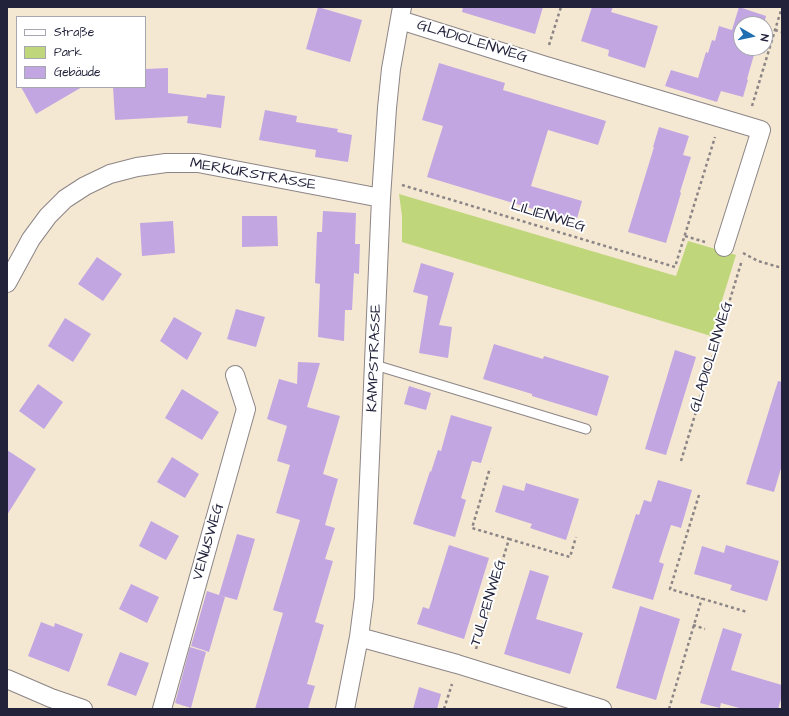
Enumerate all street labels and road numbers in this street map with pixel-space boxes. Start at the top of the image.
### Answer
street label: GLADIOLENWEG [415,17,529,67]
street label: MERKURSTRASSE [189,155,317,195]
street label: LILIENWEG [509,197,587,237]
street label: GLADIOLENWEG [687,300,737,414]
street label: KAMPSTRASSE [364,304,386,412]
street label: VENUSWEG [189,501,229,583]
street label: TULPENWEG [467,558,511,648]

